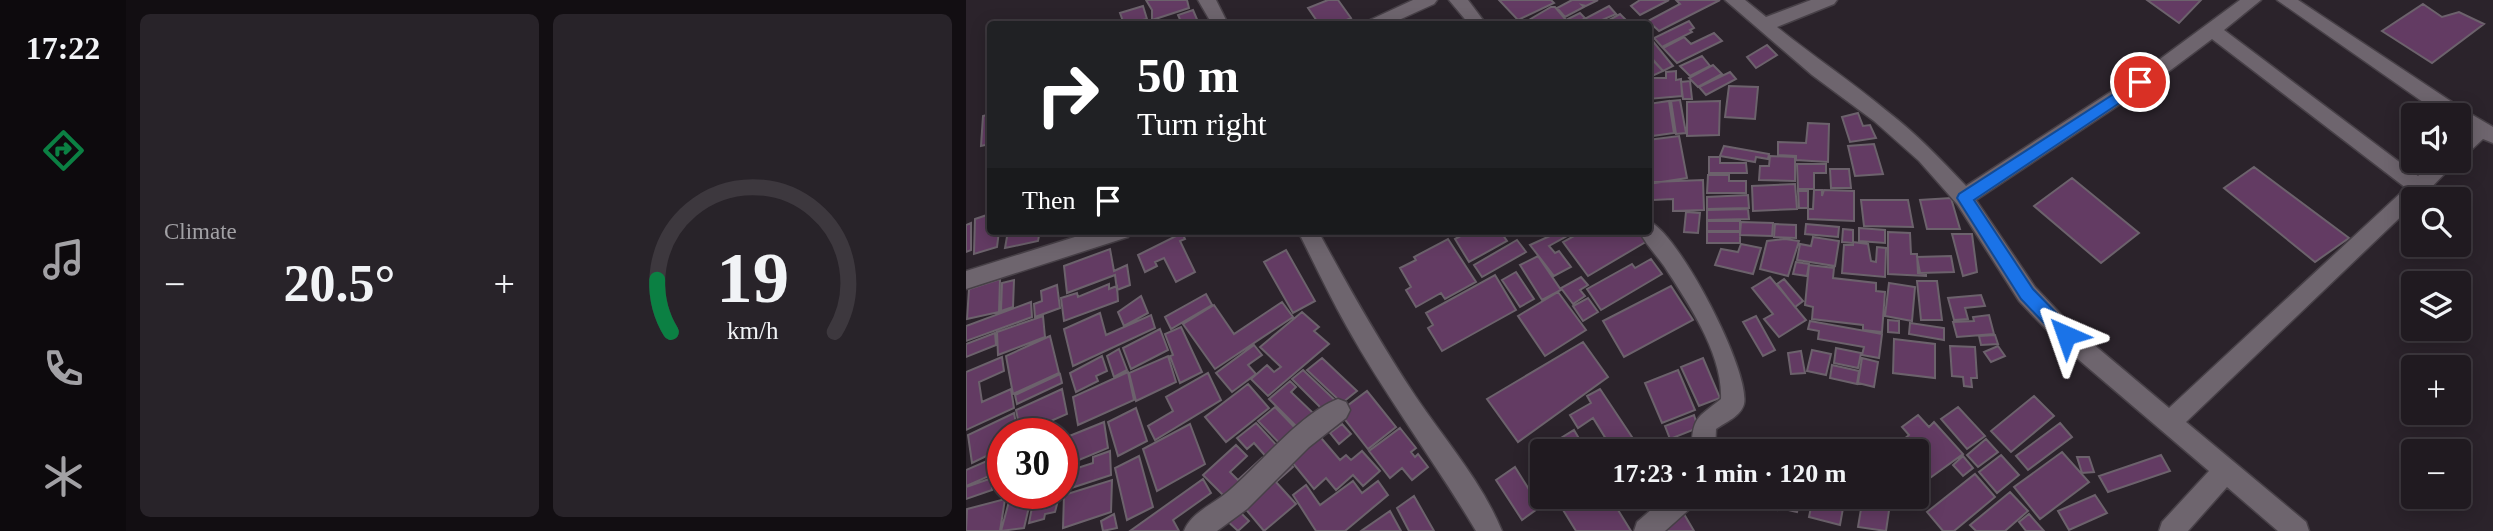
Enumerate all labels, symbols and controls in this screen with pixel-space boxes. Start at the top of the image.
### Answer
text: 17:22 [26,30,100,66]
text: 50 m [1137,48,1239,103]
icon: right [1022,49,1113,140]
pin [2110,52,2170,112]
icon: arrive [2121,63,2159,101]
map controls [2401,103,2471,509]
button: sound [2401,103,2471,173]
text: Turn right [1137,106,1267,142]
icon: directions [39,126,88,175]
icon: arrive [1089,182,1127,220]
text: Then [1022,186,1075,215]
button: search [2401,187,2471,257]
text: Climate [164,219,237,244]
icon: music [39,235,88,284]
text: 19 [716,237,789,318]
text: 20.5° [284,255,395,312]
text: − [164,263,185,305]
text: + [494,263,515,305]
button: layers [2401,271,2471,341]
position arrow [2029,298,2103,372]
text: km/h [727,316,779,343]
icon: phone [39,344,88,393]
button: + [2401,355,2471,425]
speed limit sign: 30 [987,418,1078,509]
button: − [2401,439,2471,509]
icon: climate [39,452,88,501]
text: 17:23 · 1 min · 120 m [1613,459,1847,488]

